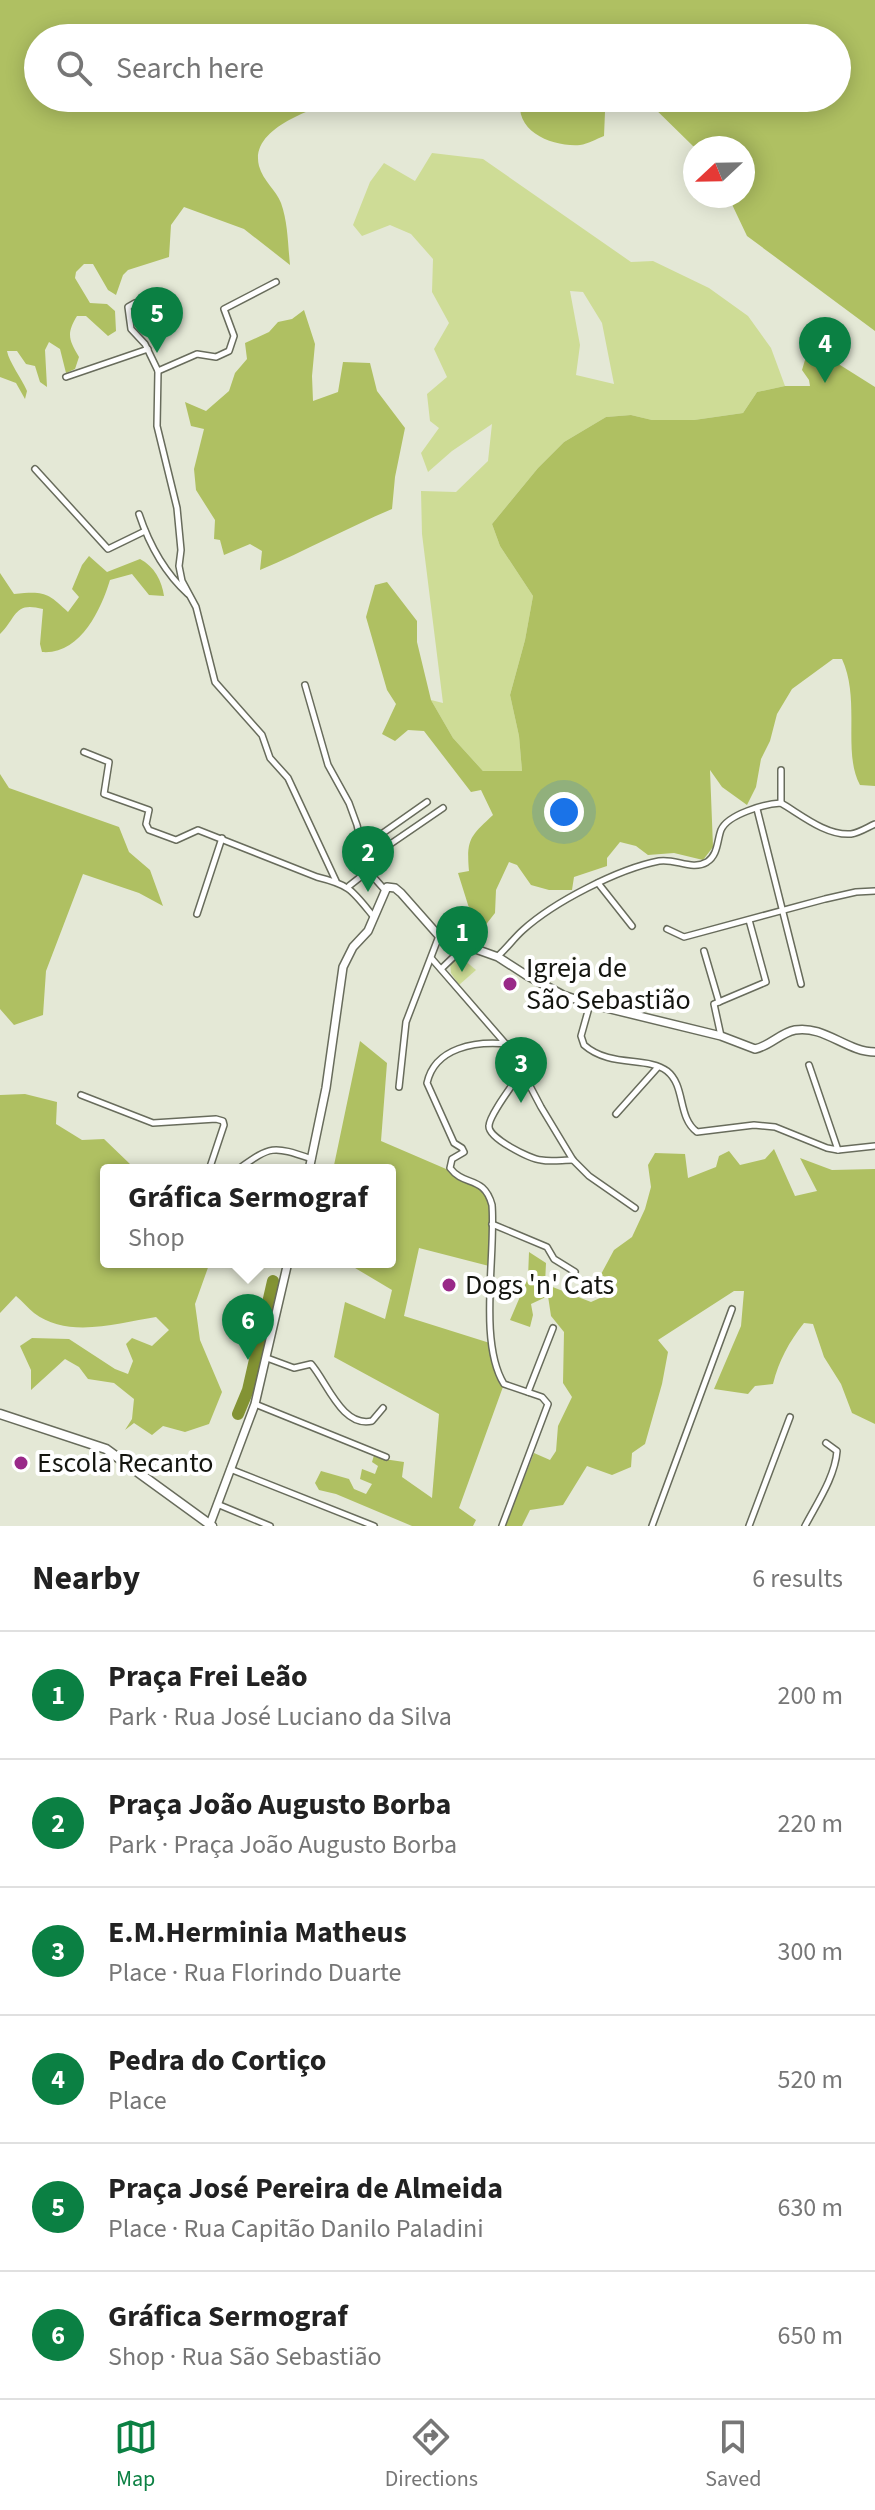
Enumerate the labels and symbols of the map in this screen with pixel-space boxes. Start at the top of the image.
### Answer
north arrow [683,136,755,208]
pin: 5 [131,287,183,353]
pin: 4 [799,317,851,383]
your location [544,792,584,832]
pin: 2 [342,826,394,892]
pin: 1 [436,906,488,972]
place label: Igreja de São Sebastião [526,948,691,1020]
marker: Igreja de São Sebastião [501,975,519,993]
pin: 3 [495,1037,547,1103]
place label: Dogs 'n' Cats [465,1265,614,1305]
marker: Dogs 'n' Cats [440,1276,458,1294]
pin: 6 [222,1294,274,1360]
place label: Escola Recanto [37,1443,213,1483]
marker: Escola Recanto [12,1454,30,1472]

